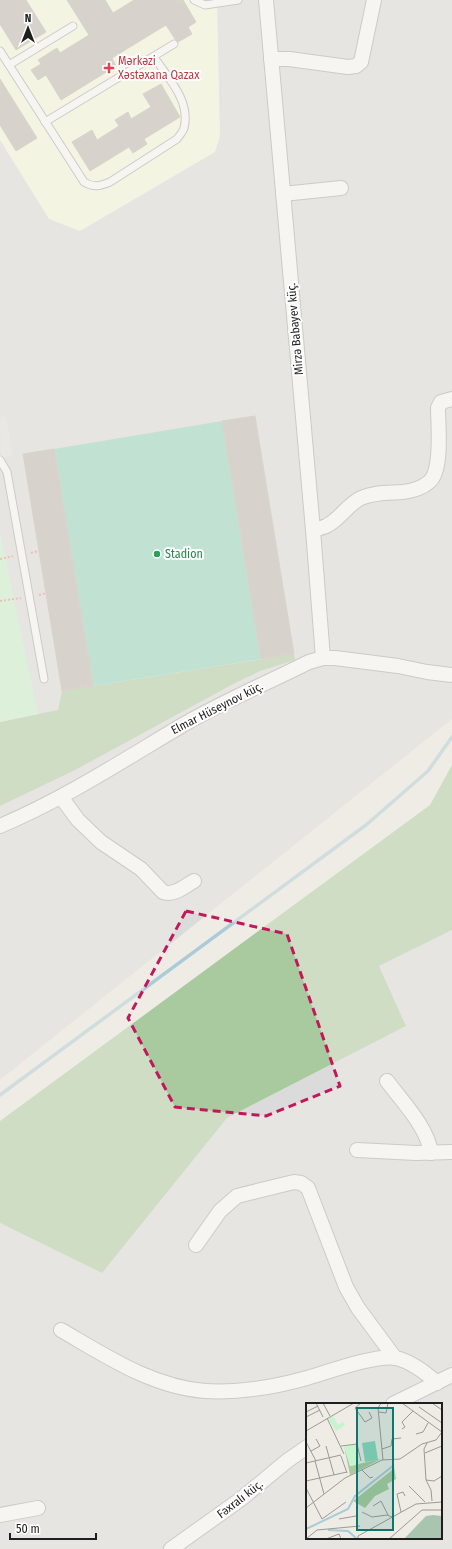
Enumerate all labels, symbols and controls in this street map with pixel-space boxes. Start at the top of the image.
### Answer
north arrow [8,8,48,48]
text: N [25,12,31,25]
place label: Mərkəzi Xəstəxana Qazax [118,54,200,82]
marker: Mərkəzi Xəstəxana Qazax [103,62,115,74]
street label: Mirzə Babayev küç. [284,282,306,376]
place label: Stadion [165,547,203,561]
marker: Stadion [152,549,162,559]
street label: Elmar Hüseynov küç. [169,679,266,737]
inset map [306,1403,442,1539]
street label: Fəxralı küç. [214,1477,266,1521]
scale bar [10,1515,96,1541]
text: 50 m [16,1522,40,1536]

